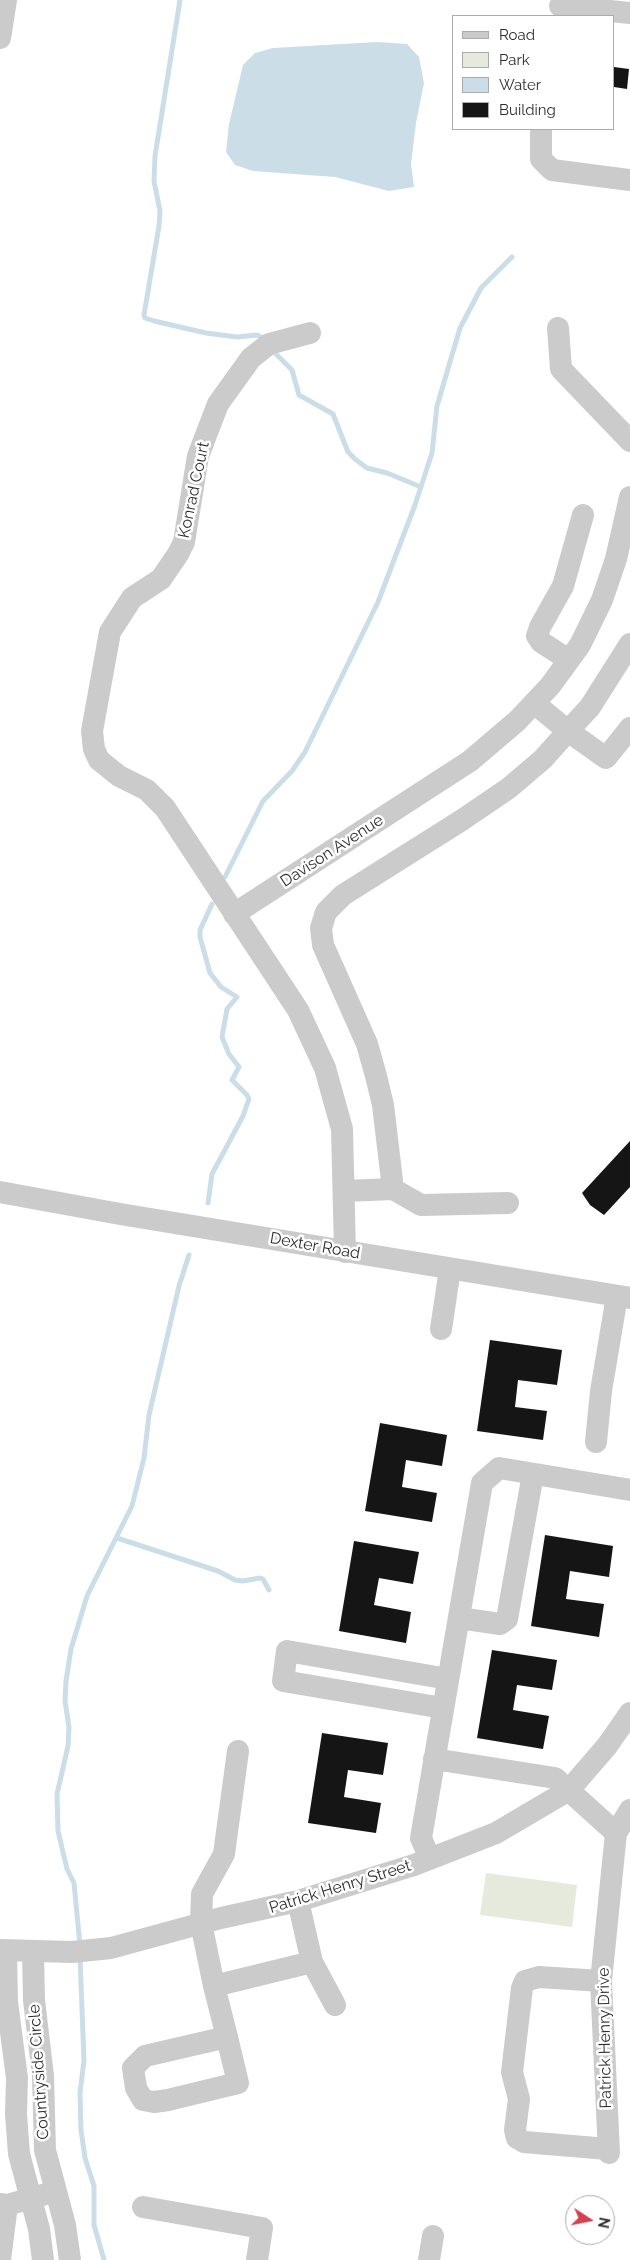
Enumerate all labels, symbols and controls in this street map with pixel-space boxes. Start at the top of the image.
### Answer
legend [452,15,615,130]
text: Road [499,26,535,44]
text: Park [499,51,530,69]
text: Water [499,76,541,94]
text: Building [499,101,556,119]
street label: Konrad Court [174,440,214,540]
street label: Davison Avenue [277,811,387,891]
street label: Dexter Road [268,1229,362,1263]
street label: Patrick Henry Street [267,1856,413,1918]
street label: Patrick Henry Drive [594,1967,616,2109]
street label: Countryside Circle [25,2004,53,2140]
north arrow [565,2195,615,2245]
text: N [595,2216,613,2229]

